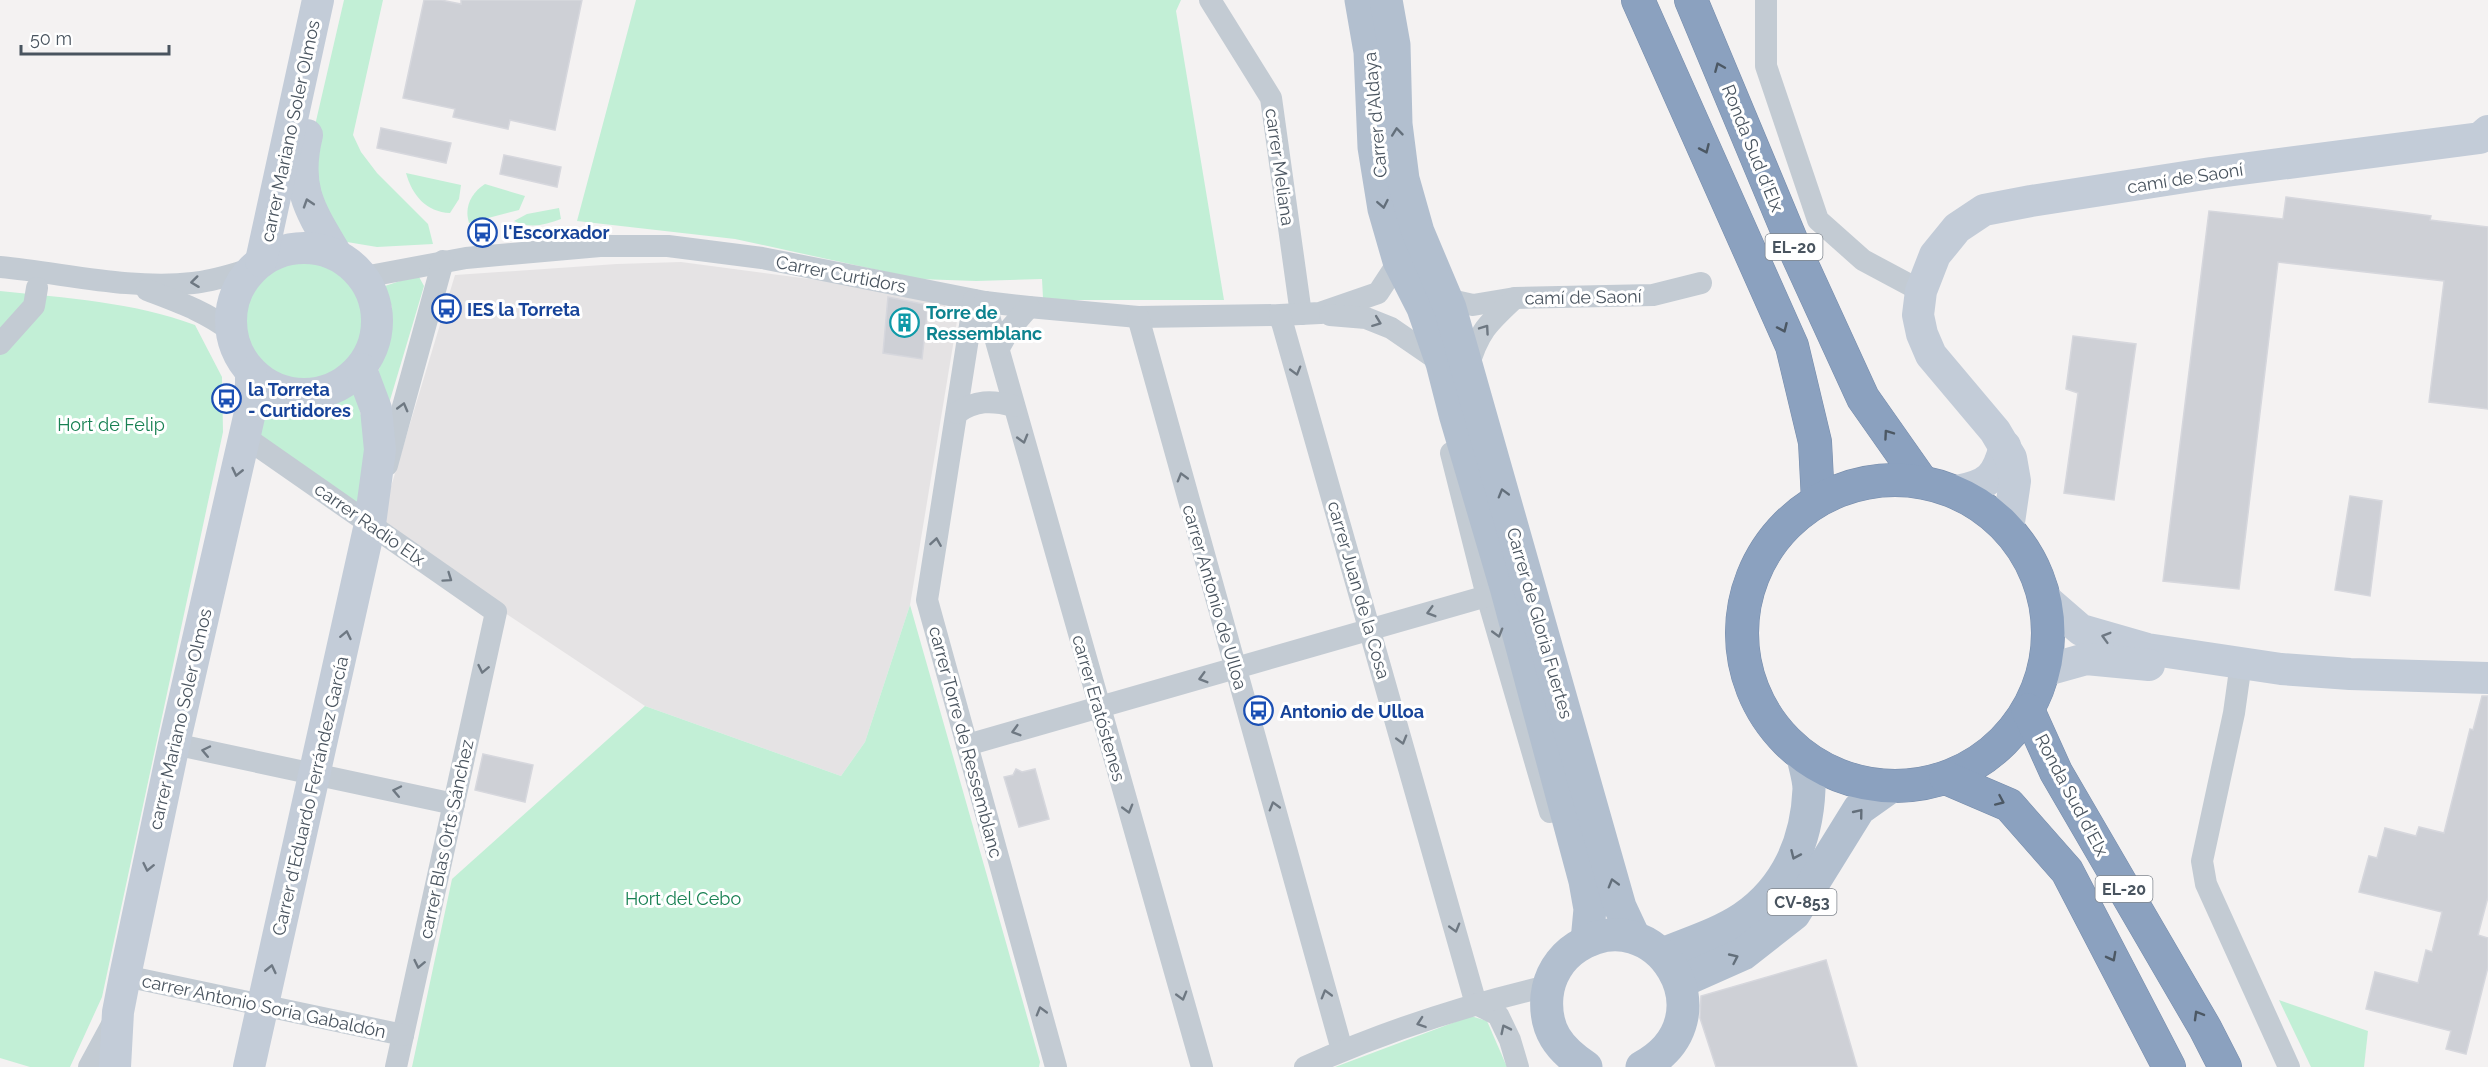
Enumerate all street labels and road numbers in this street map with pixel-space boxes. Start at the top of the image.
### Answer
street label: carrer Mariano Soler Olmos [256,18,324,244]
street label: Carrer d'Aldaya [1359,51,1391,179]
street label: Ronda Sud d'Elx [1718,81,1788,215]
street label: carrer Meliana [1261,107,1299,227]
street label: camí de Saoní [2126,158,2244,198]
road number: EL-20 [1766,234,1822,260]
street label: Carrer Curtidors [774,251,908,297]
street label: camí de Saoní [1524,285,1642,309]
street label: carrer Radio Elx [311,478,429,570]
street label: carrer Juan de la Cosa [1324,499,1394,681]
street label: carrer Antonio de Ulloa [1179,502,1251,692]
street label: Carrer de Gloria Fuertes [1503,525,1577,721]
street label: carrer Mariano Soler Olmos [144,606,216,832]
street label: carrer Torre de Ressemblanc [925,624,1007,860]
street label: carrer Eratóstenes [1068,632,1130,784]
street label: Carrer d'Eduardo Ferrández García [268,654,352,938]
street label: Ronda Sud d'Elx [2031,730,2113,860]
street label: carrer Blas Orts Sánchez [415,737,477,940]
road number: EL-20 [2096,876,2152,902]
road number: CV-853 [1768,889,1836,915]
street label: carrer Antonio Soria Gabaldón [140,970,388,1042]

